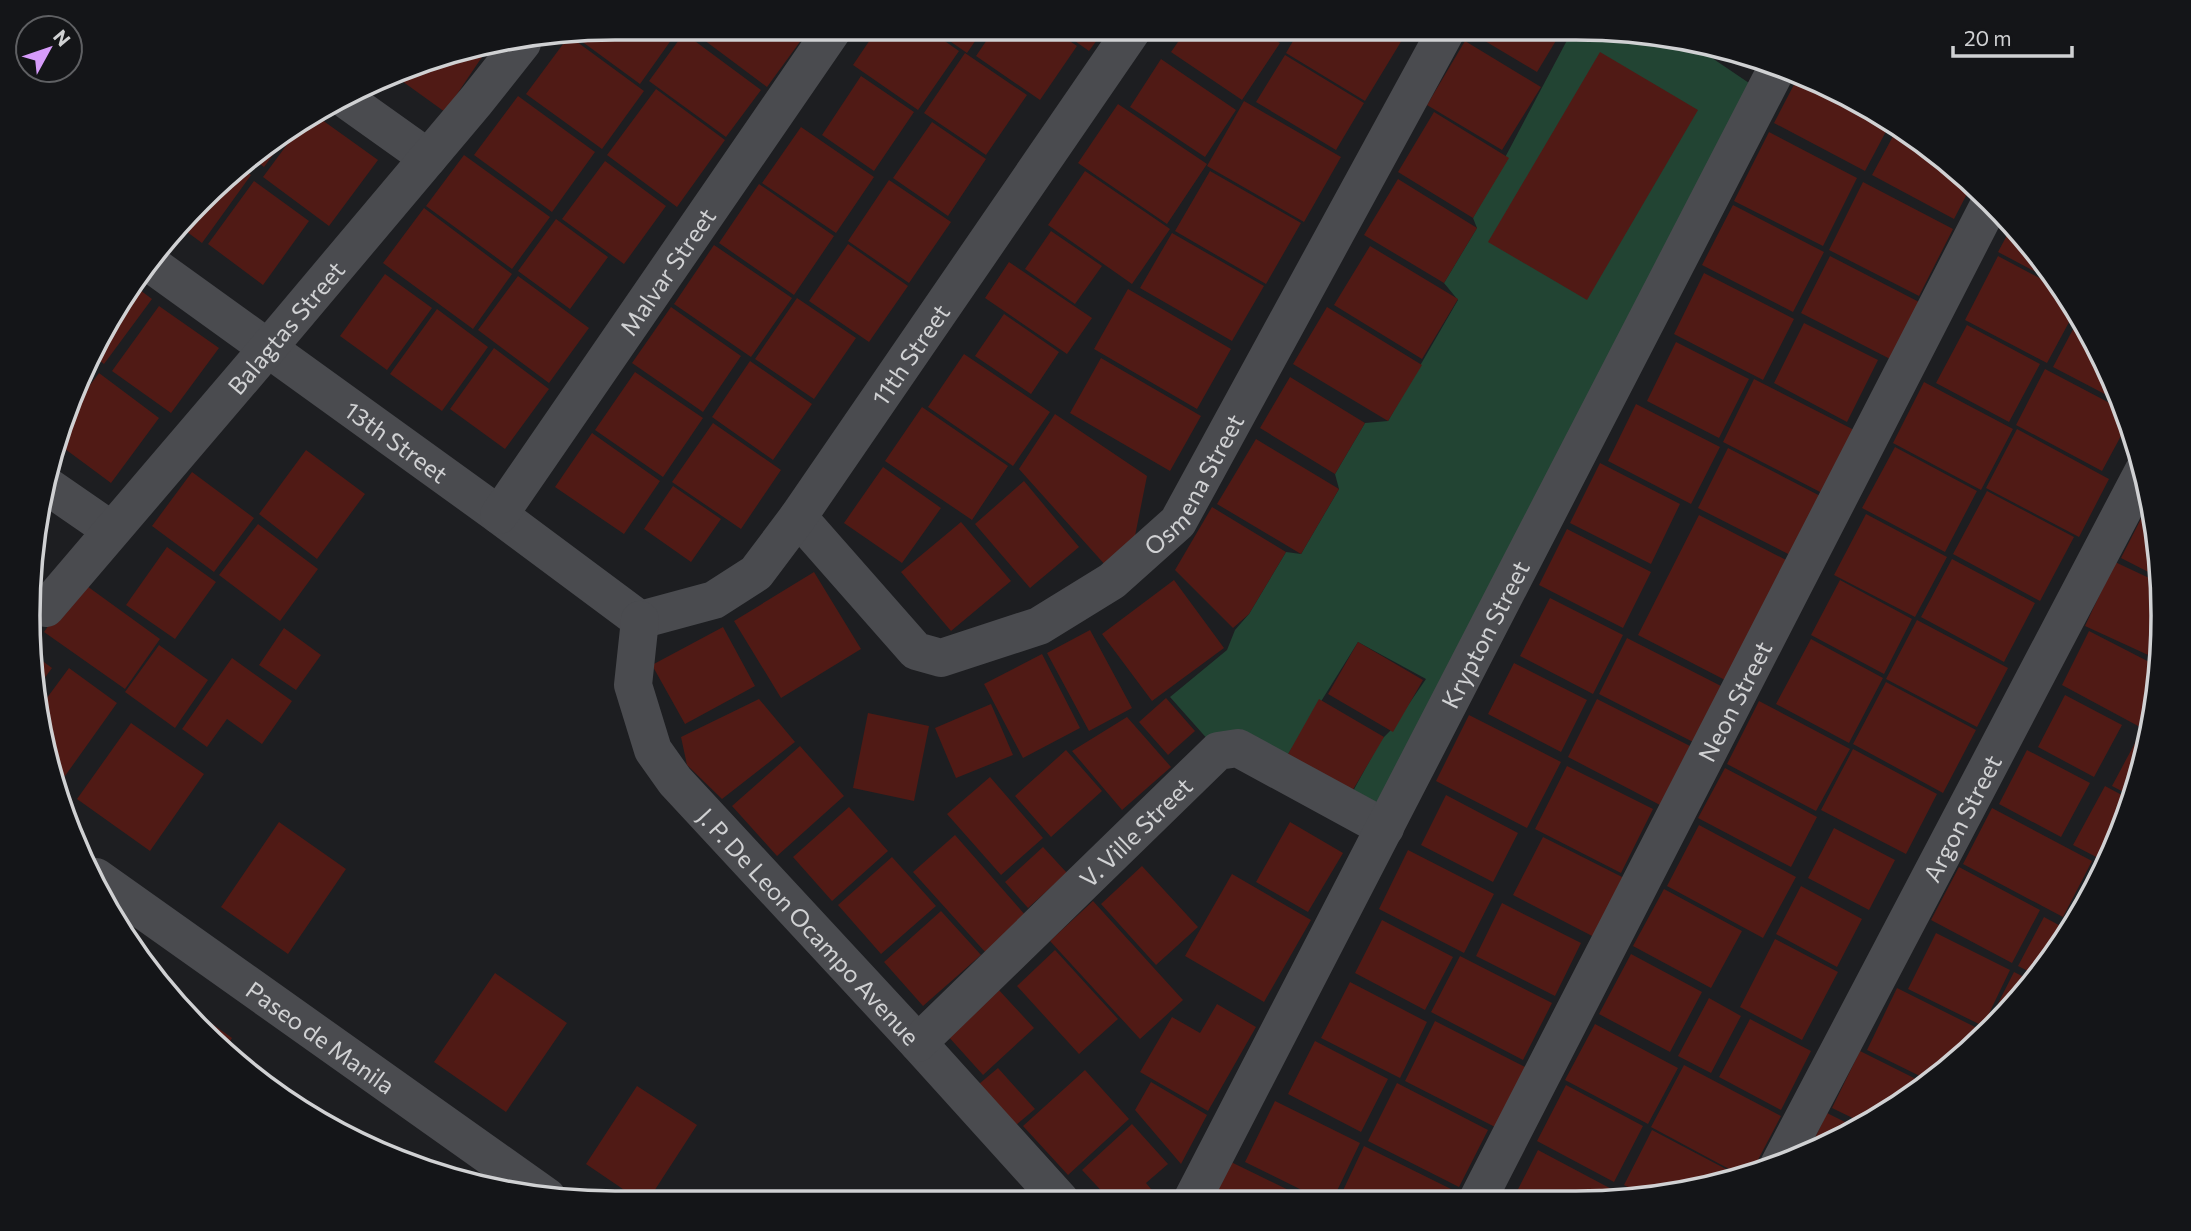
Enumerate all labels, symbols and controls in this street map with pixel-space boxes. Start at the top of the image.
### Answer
north arrow [14,14,84,84]
scale bar [1953,14,2072,58]
text: N [49,25,76,51]
text: 20 m [1964,25,2012,50]
street label: Malvar Street [613,202,721,340]
street label: Balagtas Street [221,254,350,400]
street label: 11th Street [865,298,955,411]
street label: 13th Street [340,394,454,488]
street label: Osmena Street [1137,408,1249,560]
street label: Krypton Street [1434,555,1535,713]
street label: Neon Street [1691,636,1777,766]
street label: Argon Street [1916,749,2007,886]
street label: V. Ville Street [1073,770,1197,893]
street label: J. P. De Leon Ocampo Avenue [692,801,926,1050]
street label: Paseo de Manila [241,974,401,1099]

